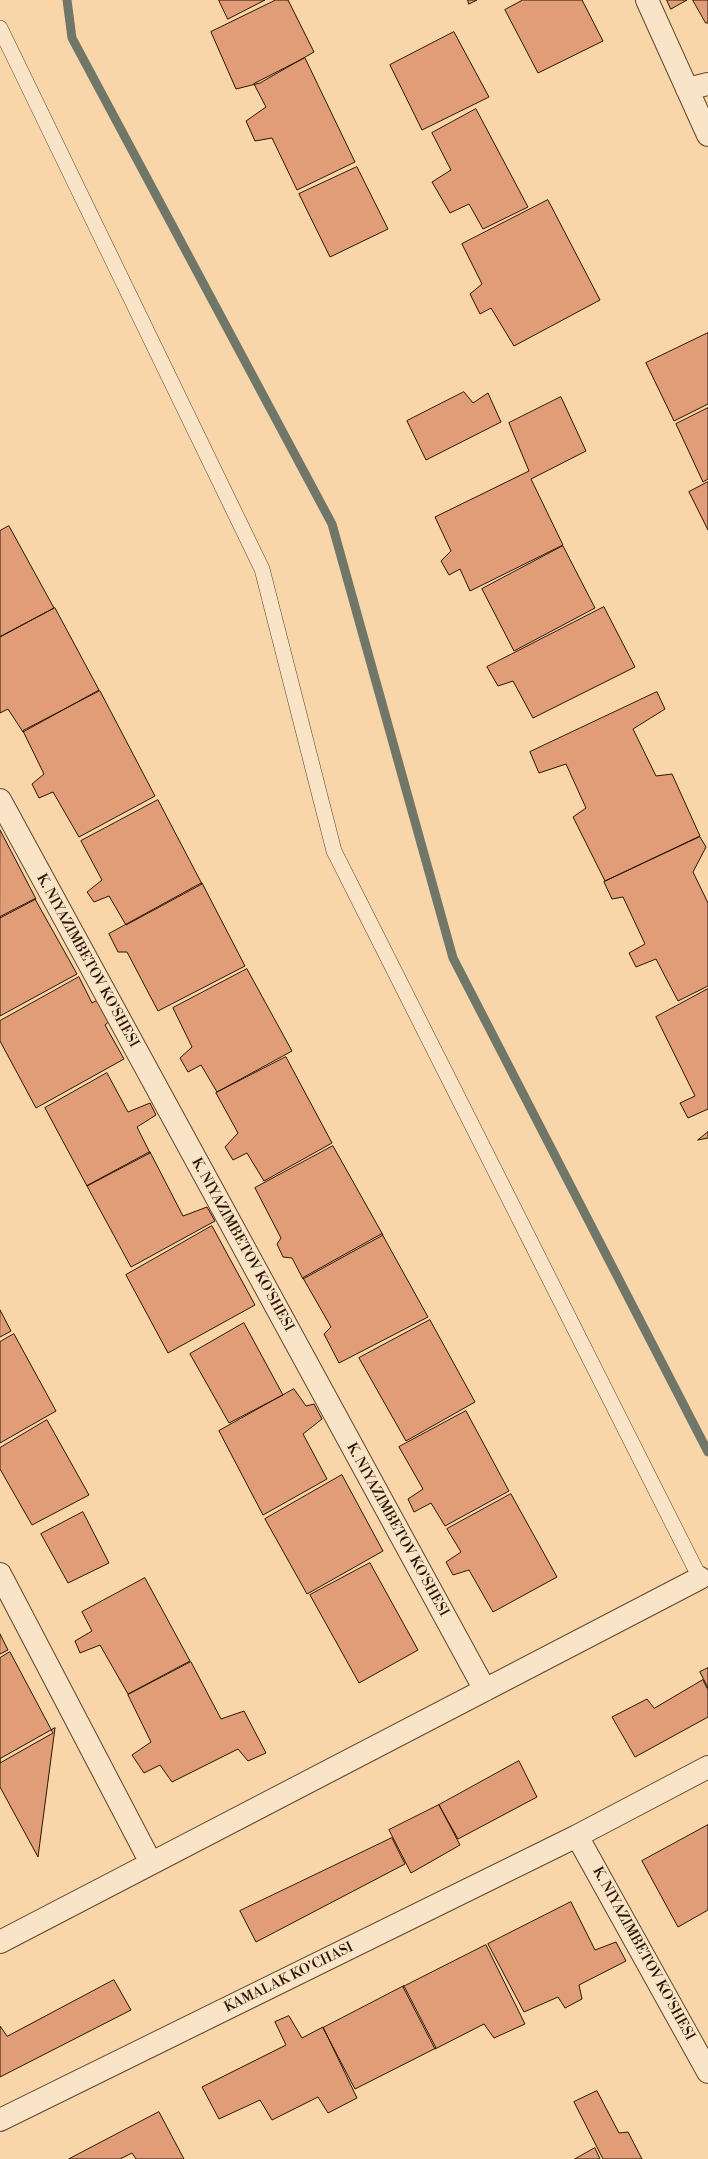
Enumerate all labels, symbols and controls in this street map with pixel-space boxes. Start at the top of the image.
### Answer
street label: K. NIYAZIMBETOV KO'SHESI [32,871,142,1051]
street label: K. NIYAZIMBETOV KO'SHESI [187,1155,297,1335]
street label: K. NIYAZIMBETOV KO'SHESI [342,1440,452,1620]
street label: K. NIYAZIMBETOV KO'SHESI [588,1864,698,2044]
street label: KAMALAK KO'CHASI [222,1939,356,2017]

